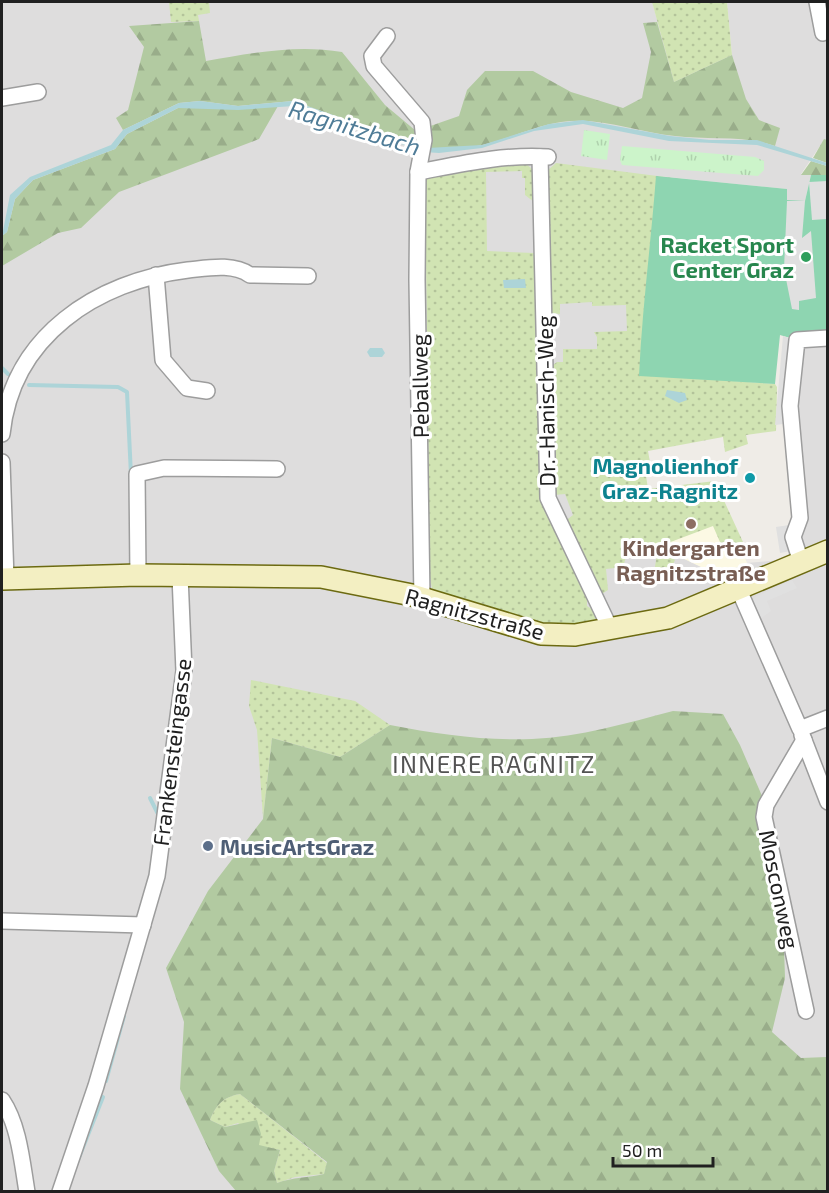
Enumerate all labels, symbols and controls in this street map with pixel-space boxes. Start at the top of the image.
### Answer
water label: Ragnitzbach [286,93,424,161]
place label: Racket Sport Center Graz [660,231,794,282]
marker: Racket Sport Center Graz [799,250,813,264]
street label: Dr.-Hanisch-Weg [531,315,559,487]
street label: Peballweg [405,334,433,438]
place label: Magnolienhof Graz-Ragnitz [592,452,739,503]
marker: Magnolienhof Graz-Ragnitz [743,471,757,485]
marker: Kindergarten Ragnitzstraße [684,517,698,531]
place label: Kindergarten Ragnitzstraße [616,534,766,585]
street label: Ragnitzstraße [403,582,547,644]
street label: Frankensteingasse [147,657,195,847]
district label: INNERE RAGNITZ [392,749,596,778]
street label: Mosconweg [755,827,805,951]
place label: MusicArtsGraz [220,833,374,859]
marker: MusicArtsGraz [201,839,215,853]
scale bar [613,1130,714,1168]
text: 50 m [622,1139,662,1161]

